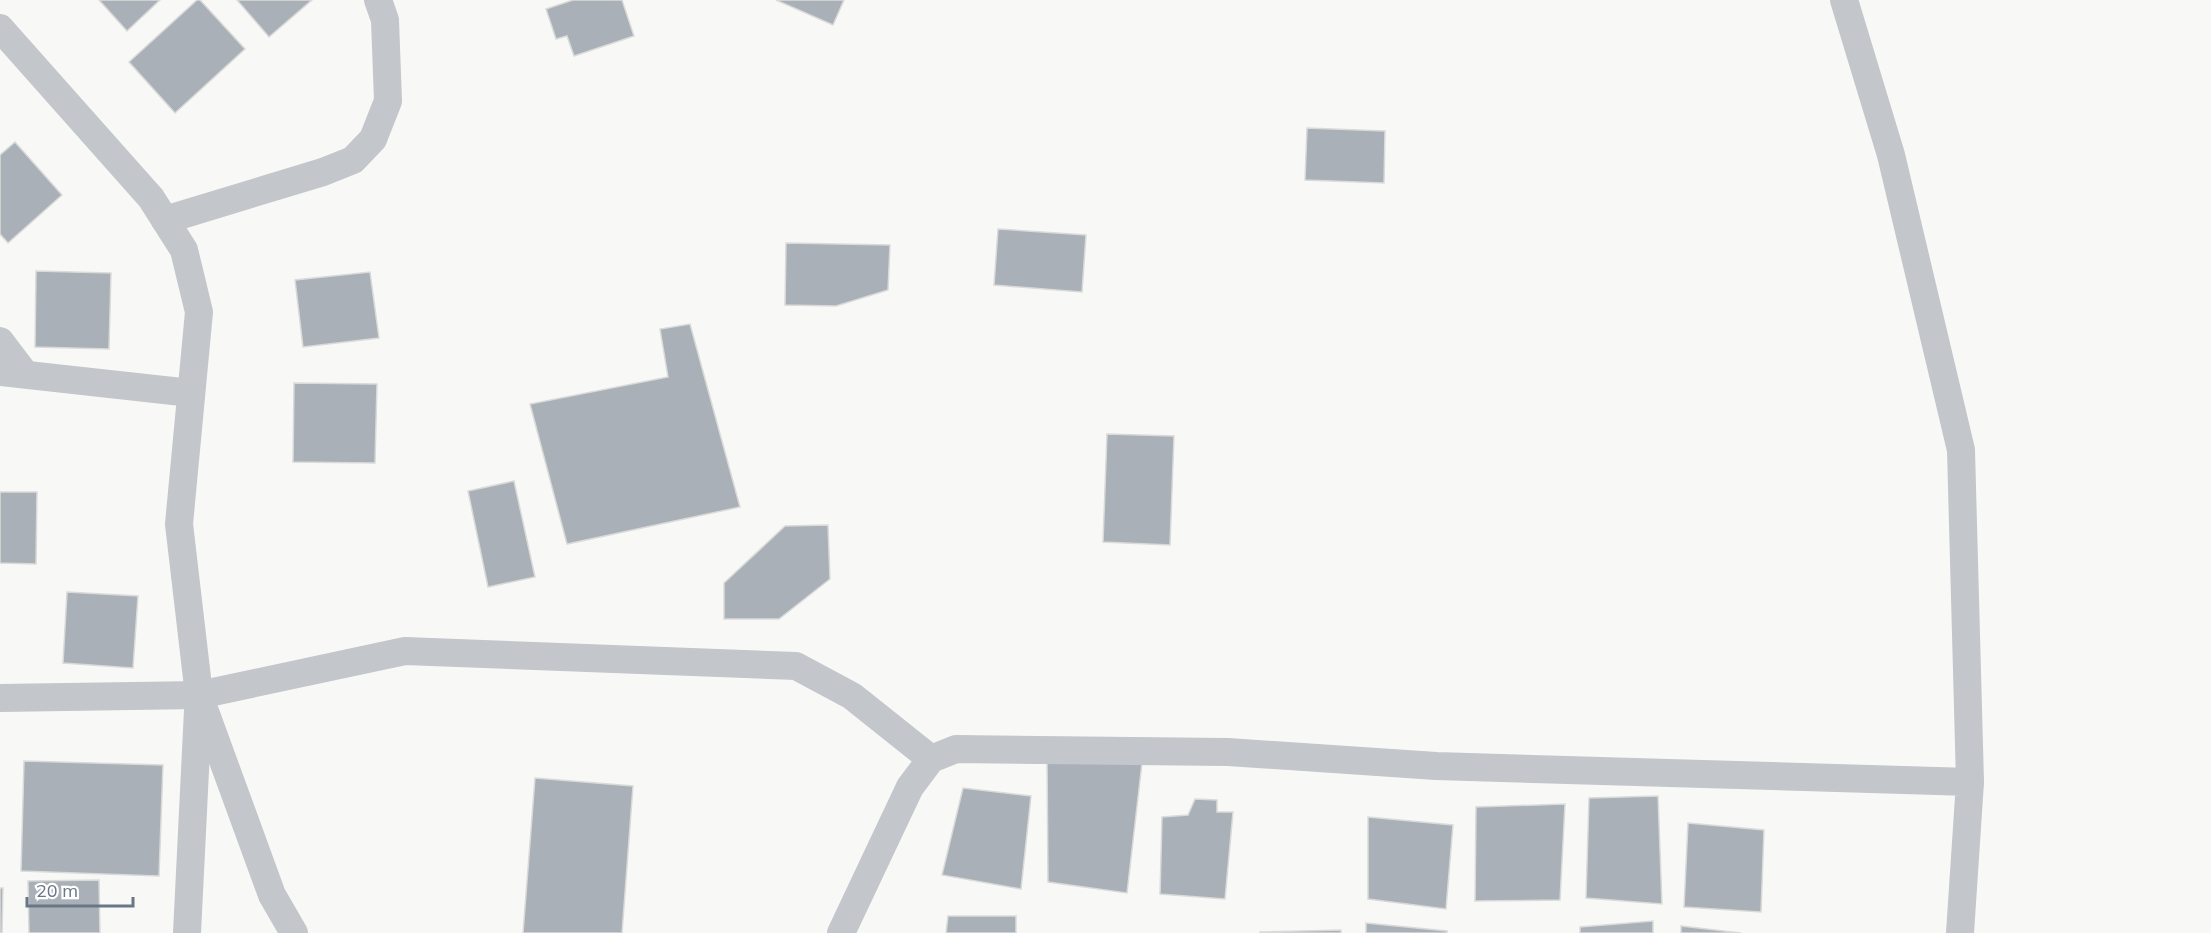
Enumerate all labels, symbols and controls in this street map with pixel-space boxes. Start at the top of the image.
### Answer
scale bar [27,870,134,908]
text: 20 m [36,879,78,902]

